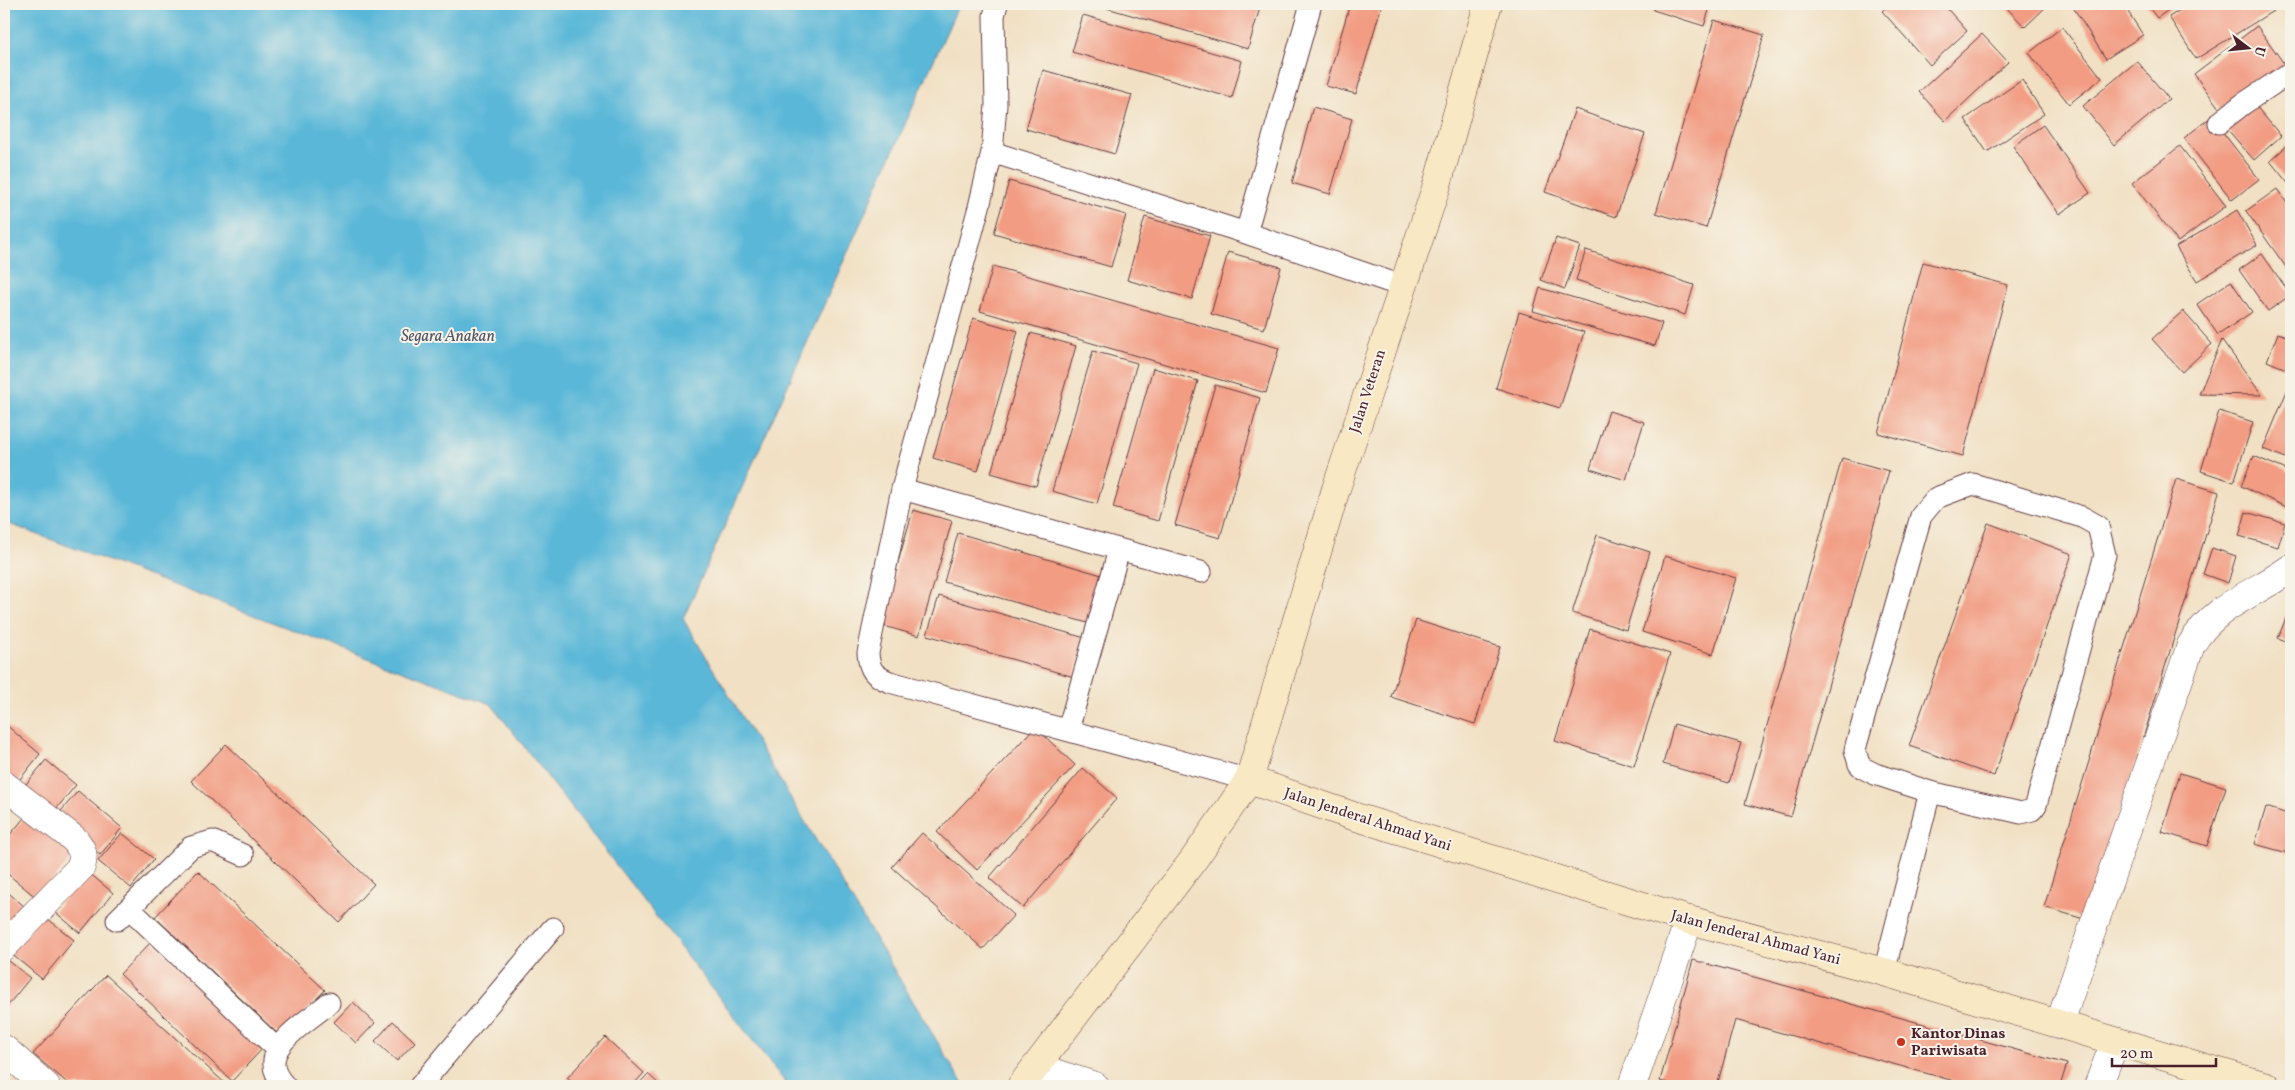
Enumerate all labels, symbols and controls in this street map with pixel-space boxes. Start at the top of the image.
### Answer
north arrow [2222,22,2272,72]
text: U [2248,44,2270,59]
water label: Segara Anakan [401,326,495,348]
street label: Jalan Veteran [1345,347,1392,436]
street label: Jalan Jenderal Ahmad Yani [1281,783,1454,857]
street label: Jalan Jenderal Ahmad Yani [1668,906,1843,971]
place label: Kantor Dinas Pariwisata [1911,1024,2005,1062]
scale bar [2112,1035,2216,1067]
marker: Kantor Dinas Pariwisata [1895,1036,1907,1048]
text: 20 m [2120,1044,2153,1065]

